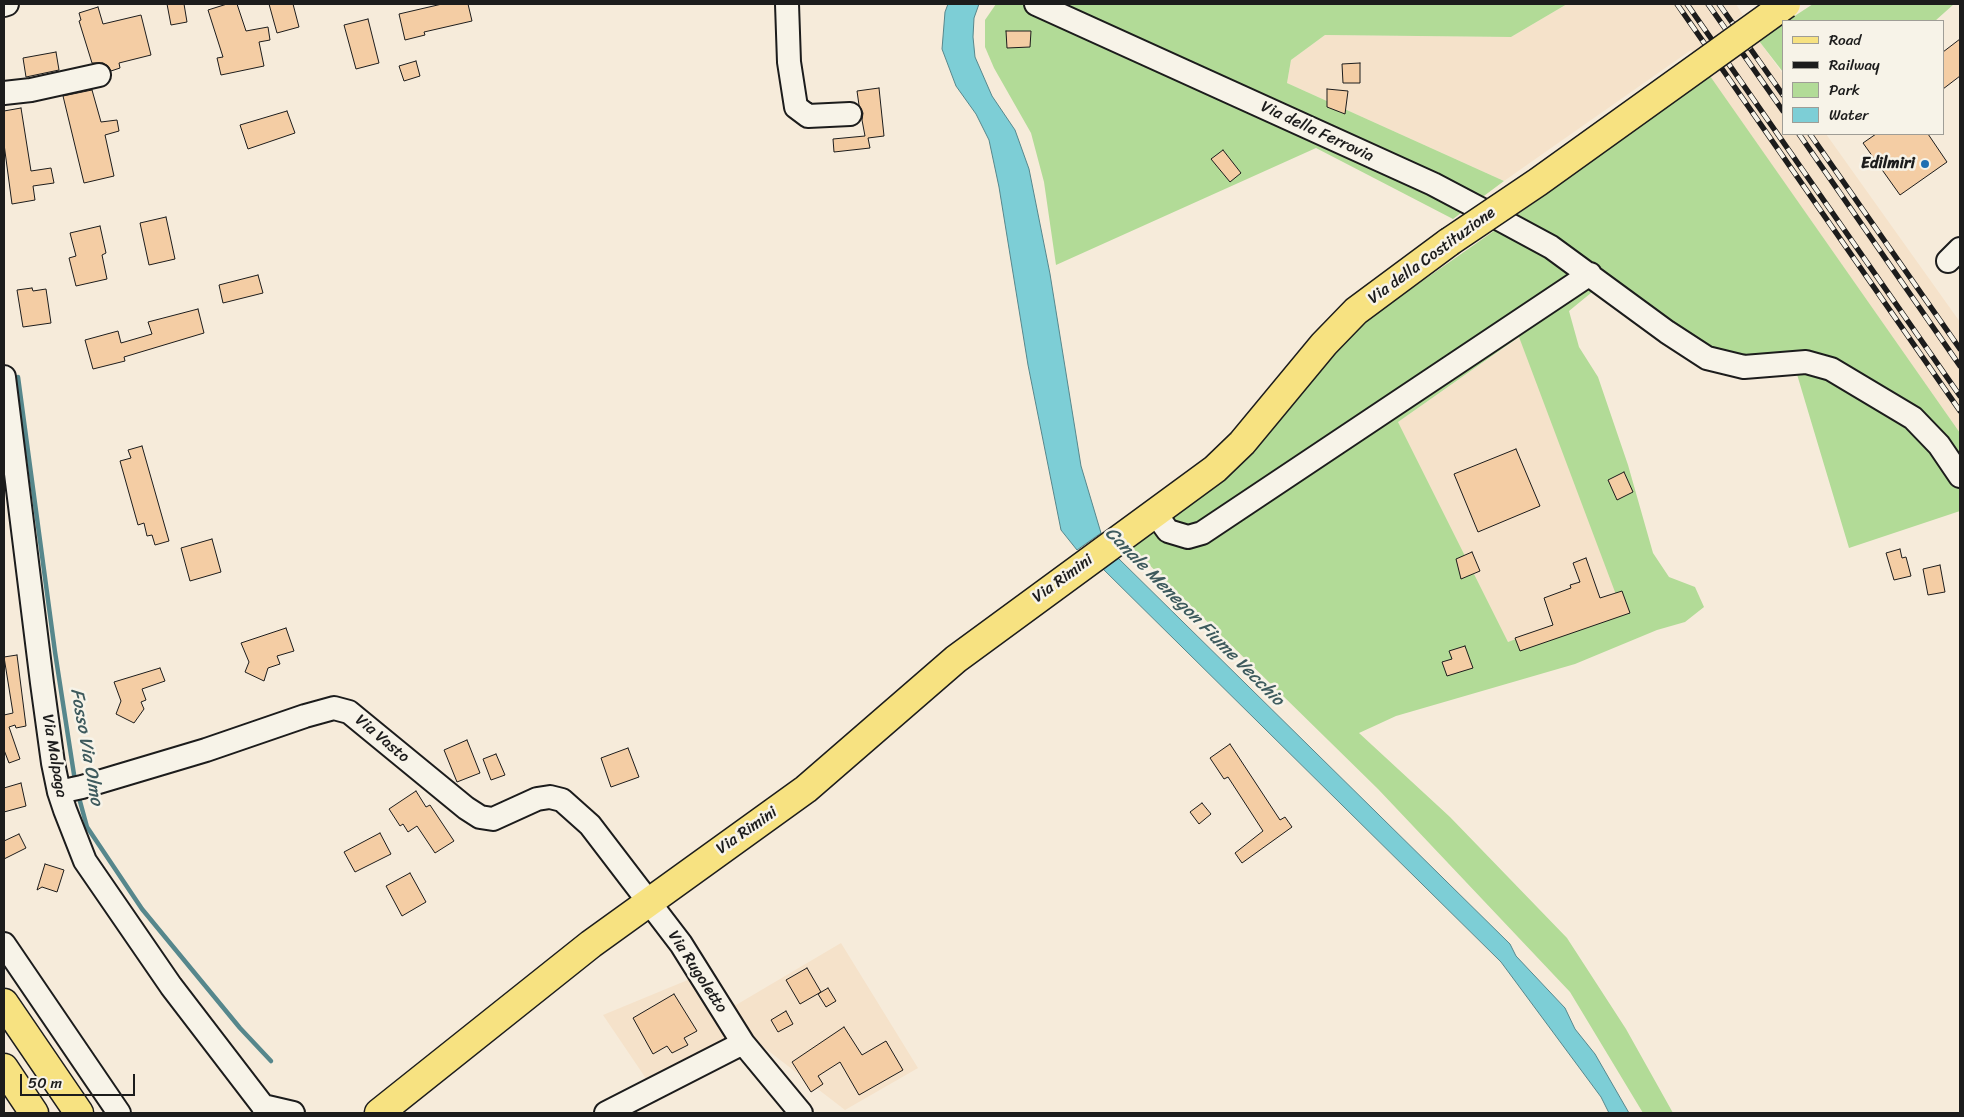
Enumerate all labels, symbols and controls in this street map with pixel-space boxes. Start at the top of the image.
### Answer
legend [1782,20,1944,135]
text: Road [1829,27,1861,53]
text: Railway [1829,52,1880,78]
text: Park [1829,77,1860,103]
street label: Via della Ferrovia [1258,97,1376,167]
text: Water [1829,102,1869,128]
place label: Edilmiri [1861,154,1915,174]
marker: Edilmiri [1919,158,1931,170]
street label: Via della Costituzione [1365,203,1499,309]
water label: Canale Menegon Fiume Vecchio [1100,523,1288,711]
street label: Via Rimini [1029,551,1097,607]
water label: Fosso Via Olmo [65,687,107,807]
street label: Via Vasto [351,711,413,767]
street label: Via Malpaga [37,713,71,799]
street label: Via Rimini [713,803,781,859]
street label: Via Rugoletto [663,927,731,1017]
scale bar [22,1064,138,1096]
text: 50 m [28,1070,62,1096]

